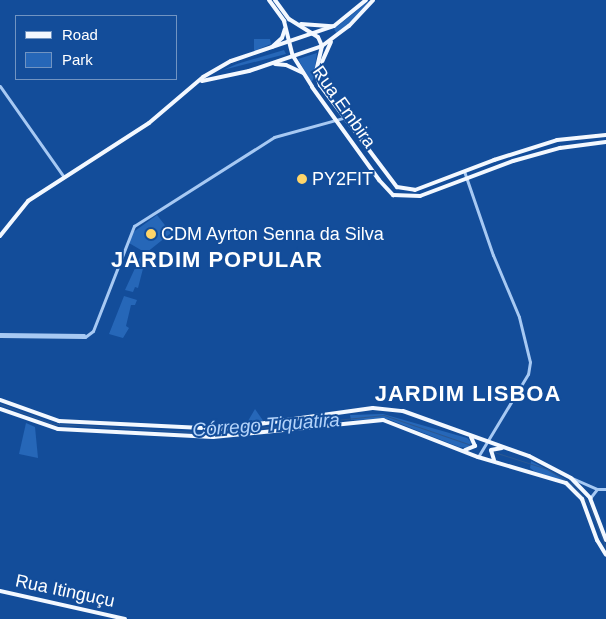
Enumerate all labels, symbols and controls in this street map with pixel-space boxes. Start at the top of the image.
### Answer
legend [15,15,178,80]
text: Road [62,26,98,43]
text: Park [62,51,93,68]
street label: Rua Embira [308,62,380,152]
place label: PY2FIT [312,168,373,190]
marker: PY2FIT [296,173,308,185]
place label: CDM Ayrton Senna da Silva [161,223,385,245]
marker: CDM Ayrton Senna da Silva [145,228,157,240]
district label: JARDIM POPULAR [109,247,325,273]
district label: JARDIM LISBOA [373,381,563,407]
water label: Córrego Tiquatira [192,408,340,442]
street label: Rua Itinguçu [13,570,117,612]

